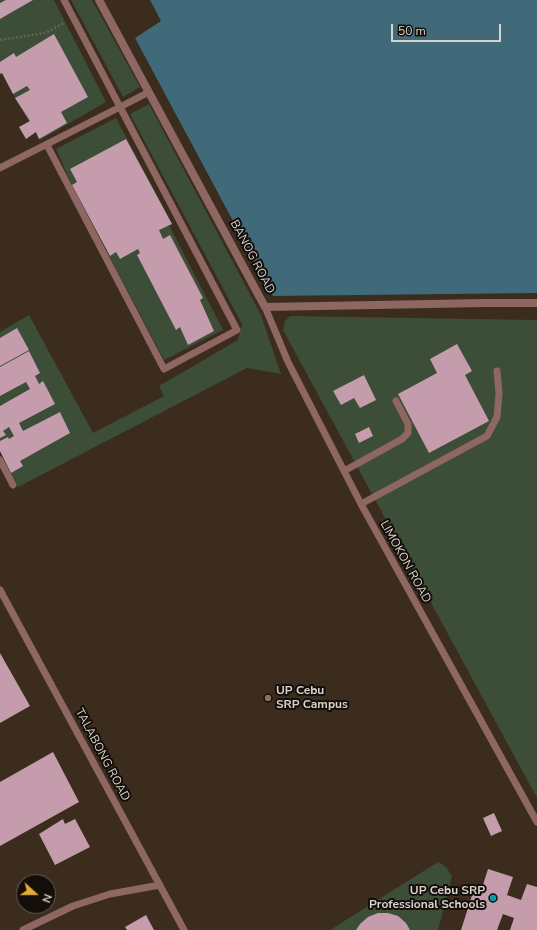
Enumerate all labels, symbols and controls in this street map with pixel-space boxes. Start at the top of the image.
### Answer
scale bar [393,16,503,42]
text: 50 m [398,23,426,39]
street label: BANOG ROAD [227,218,277,296]
street label: LIMOKON ROAD [376,518,434,606]
place label: UP Cebu SRP Campus [276,684,348,712]
marker: UP Cebu SRP Campus [263,693,273,703]
street label: TALABONG ROAD [72,706,132,804]
north arrow [16,874,56,914]
place label: UP Cebu SRP Professional Schools [369,884,485,912]
text: N [38,892,55,905]
marker: UP Cebu SRP Professional Schools [488,893,498,903]

